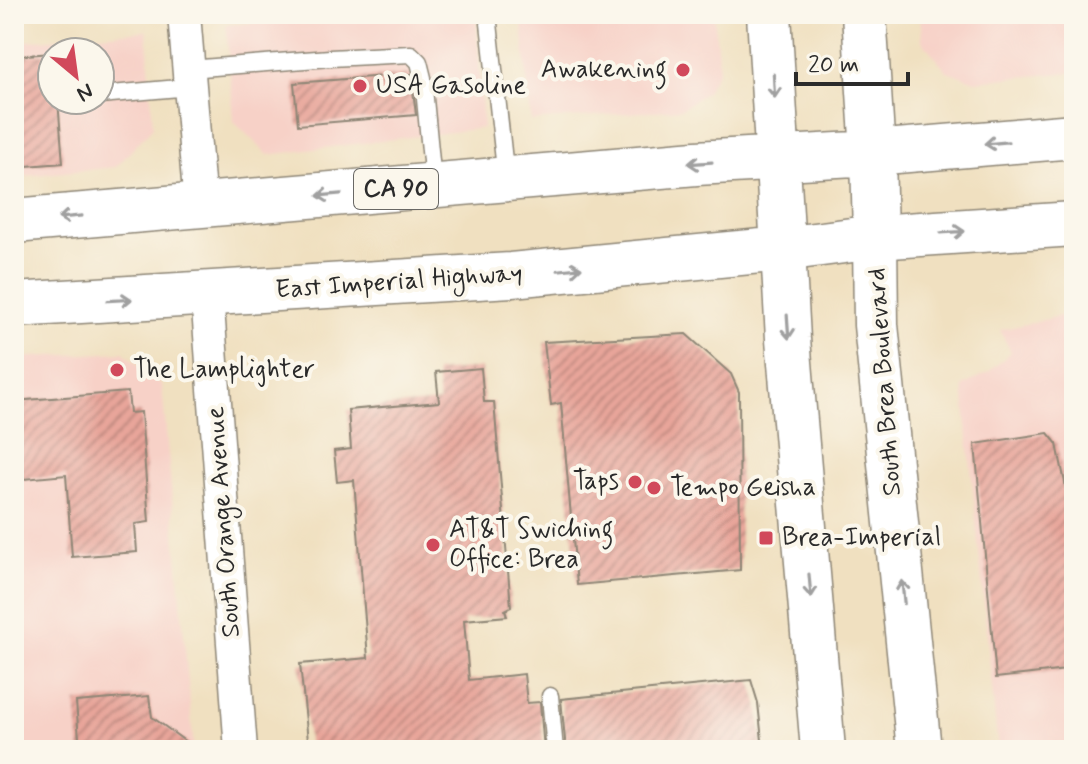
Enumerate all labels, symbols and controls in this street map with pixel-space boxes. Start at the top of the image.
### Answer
north arrow [36,36,116,116]
scale bar [796,36,908,86]
text: 20 m [808,50,859,81]
place label: Awakening [541,53,667,90]
marker: Awakening [674,61,692,79]
place label: USA Gasoline [376,69,526,103]
one-way arrow [767,72,782,99]
text: N [72,76,98,108]
marker: USA Gasoline [351,77,369,95]
one-way arrow [983,136,1010,151]
one-way arrow [687,156,714,171]
road number: CA 90 [354,169,438,209]
one-way arrow [316,188,343,203]
one-way arrow [57,210,84,225]
one-way arrow [939,224,966,239]
street label: East Imperial Highway [274,256,524,310]
one-way arrow [556,262,583,277]
street label: South Brea Boulevard [860,267,910,497]
one-way arrow [106,292,133,307]
one-way arrow [781,313,796,339]
place label: The Lamplighter [133,353,315,387]
marker: The Lamplighter [108,361,126,379]
street label: South Orange Avenue [199,405,251,639]
place label: Taps [573,465,619,499]
place label: Tempo Geisha [670,471,816,505]
marker: Taps [626,473,644,491]
marker: Tempo Geisha [645,479,663,497]
place label: AT&T Swiching Office: Brea [449,513,613,577]
place label: Brea-Imperial [782,521,941,555]
marker: Brea-Imperial [757,529,775,547]
marker: AT&T Swiching Office: Brea [424,536,442,554]
one-way arrow [802,572,817,599]
one-way arrow [895,579,910,606]

